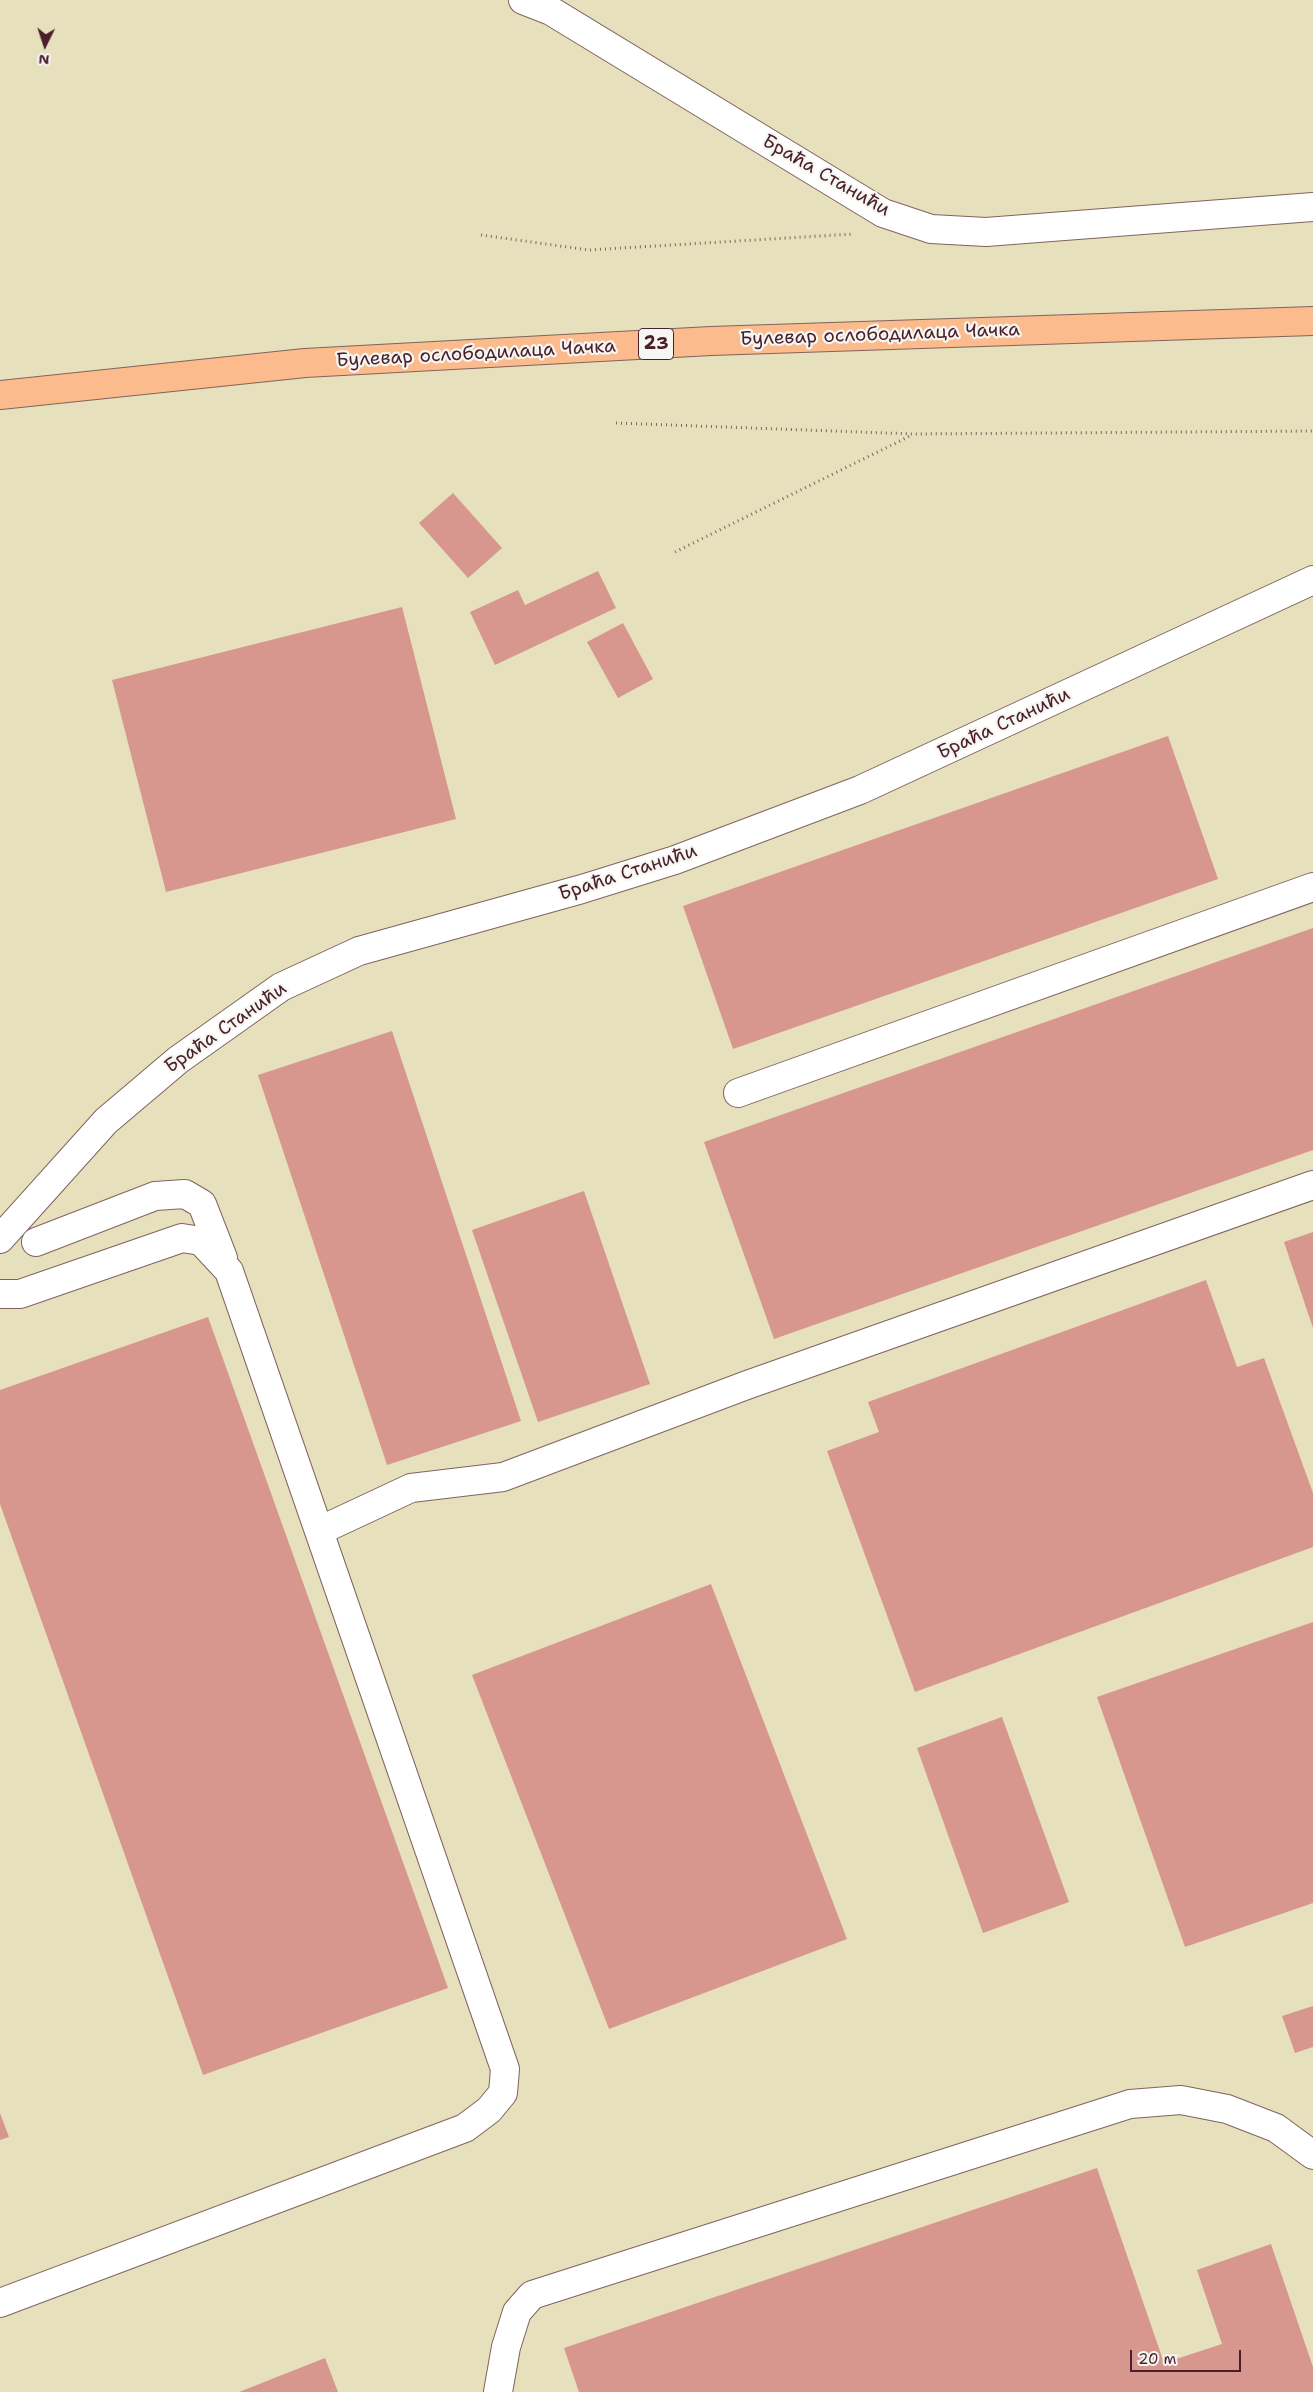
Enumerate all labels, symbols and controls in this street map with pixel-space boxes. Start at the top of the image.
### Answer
north arrow [20,20,70,70]
text: N [38,51,50,69]
street label: Браћа Станићи [758,130,894,222]
street label: Булевар ослободилаца Чачка [740,319,1020,351]
road number: 23 [638,328,674,359]
street label: Булевар ослободилаца Чачка [336,335,616,373]
street label: Браћа Станићи [934,683,1074,765]
street label: Браћа Станићи [556,840,700,906]
street label: Браћа Станићи [161,977,291,1079]
scale bar [1133,2340,1244,2372]
text: 20 m [1138,2349,1177,2369]

